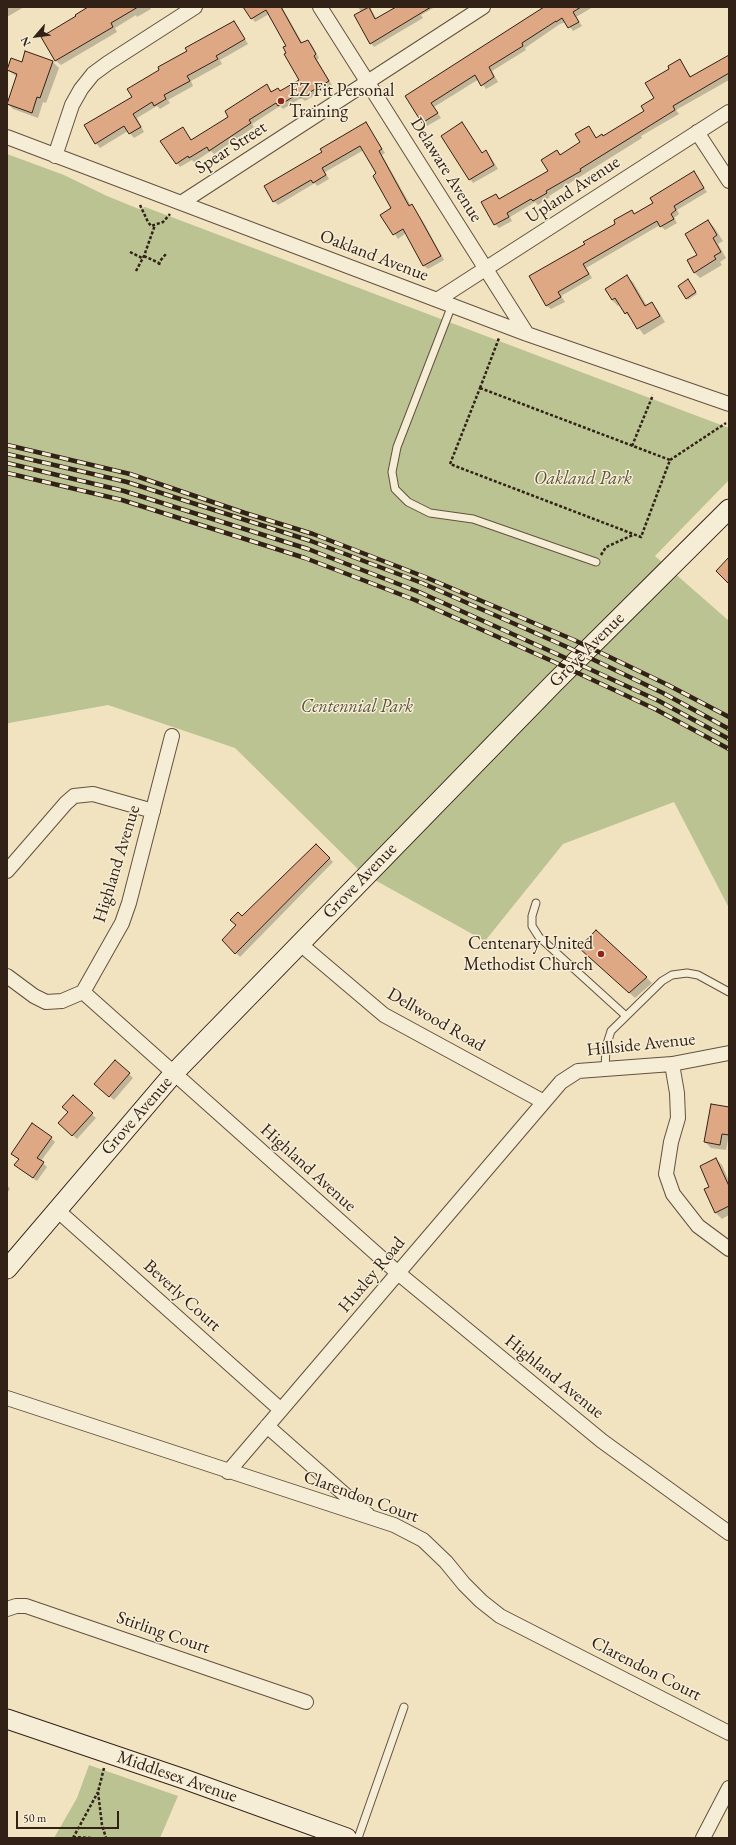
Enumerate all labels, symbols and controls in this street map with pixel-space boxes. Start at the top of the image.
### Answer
north arrow [16,16,56,56]
text: N [17,34,34,49]
place label: EZ Fit Personal Training [289,80,394,122]
marker: EZ Fit Personal Training [276,96,286,106]
street label: Delaware Avenue [405,114,487,226]
street label: Spear Street [191,117,271,179]
street label: Upland Avenue [522,152,624,228]
street label: Oakland Avenue [317,225,431,287]
park label: Oakland Park [534,468,632,490]
street label: Grove Avenue [545,608,629,692]
park label: Centennial Park [301,696,413,718]
street label: Highland Avenue [89,803,145,925]
street label: Grove Avenue [318,838,402,924]
place label: Centenary United Methodist Church [464,933,593,976]
marker: Centenary United Methodist Church [596,949,606,959]
street label: Dellwood Road [383,983,489,1057]
street label: Hillside Avenue [586,1029,696,1061]
street label: Grove Avenue [97,1072,177,1160]
street label: Highland Avenue [256,1119,360,1217]
street label: Huxley Road [334,1233,410,1317]
street label: Beverly Court [139,1256,225,1336]
street label: Highland Avenue [500,1330,608,1424]
street label: Clarendon Court [301,1466,421,1528]
street label: Stirling Court [114,1607,212,1659]
street label: Clarendon Court [587,1632,705,1706]
street label: Middlesex Avenue [114,1746,240,1808]
scale bar [18,1803,121,1829]
text: 50 m [23,1810,46,1826]

